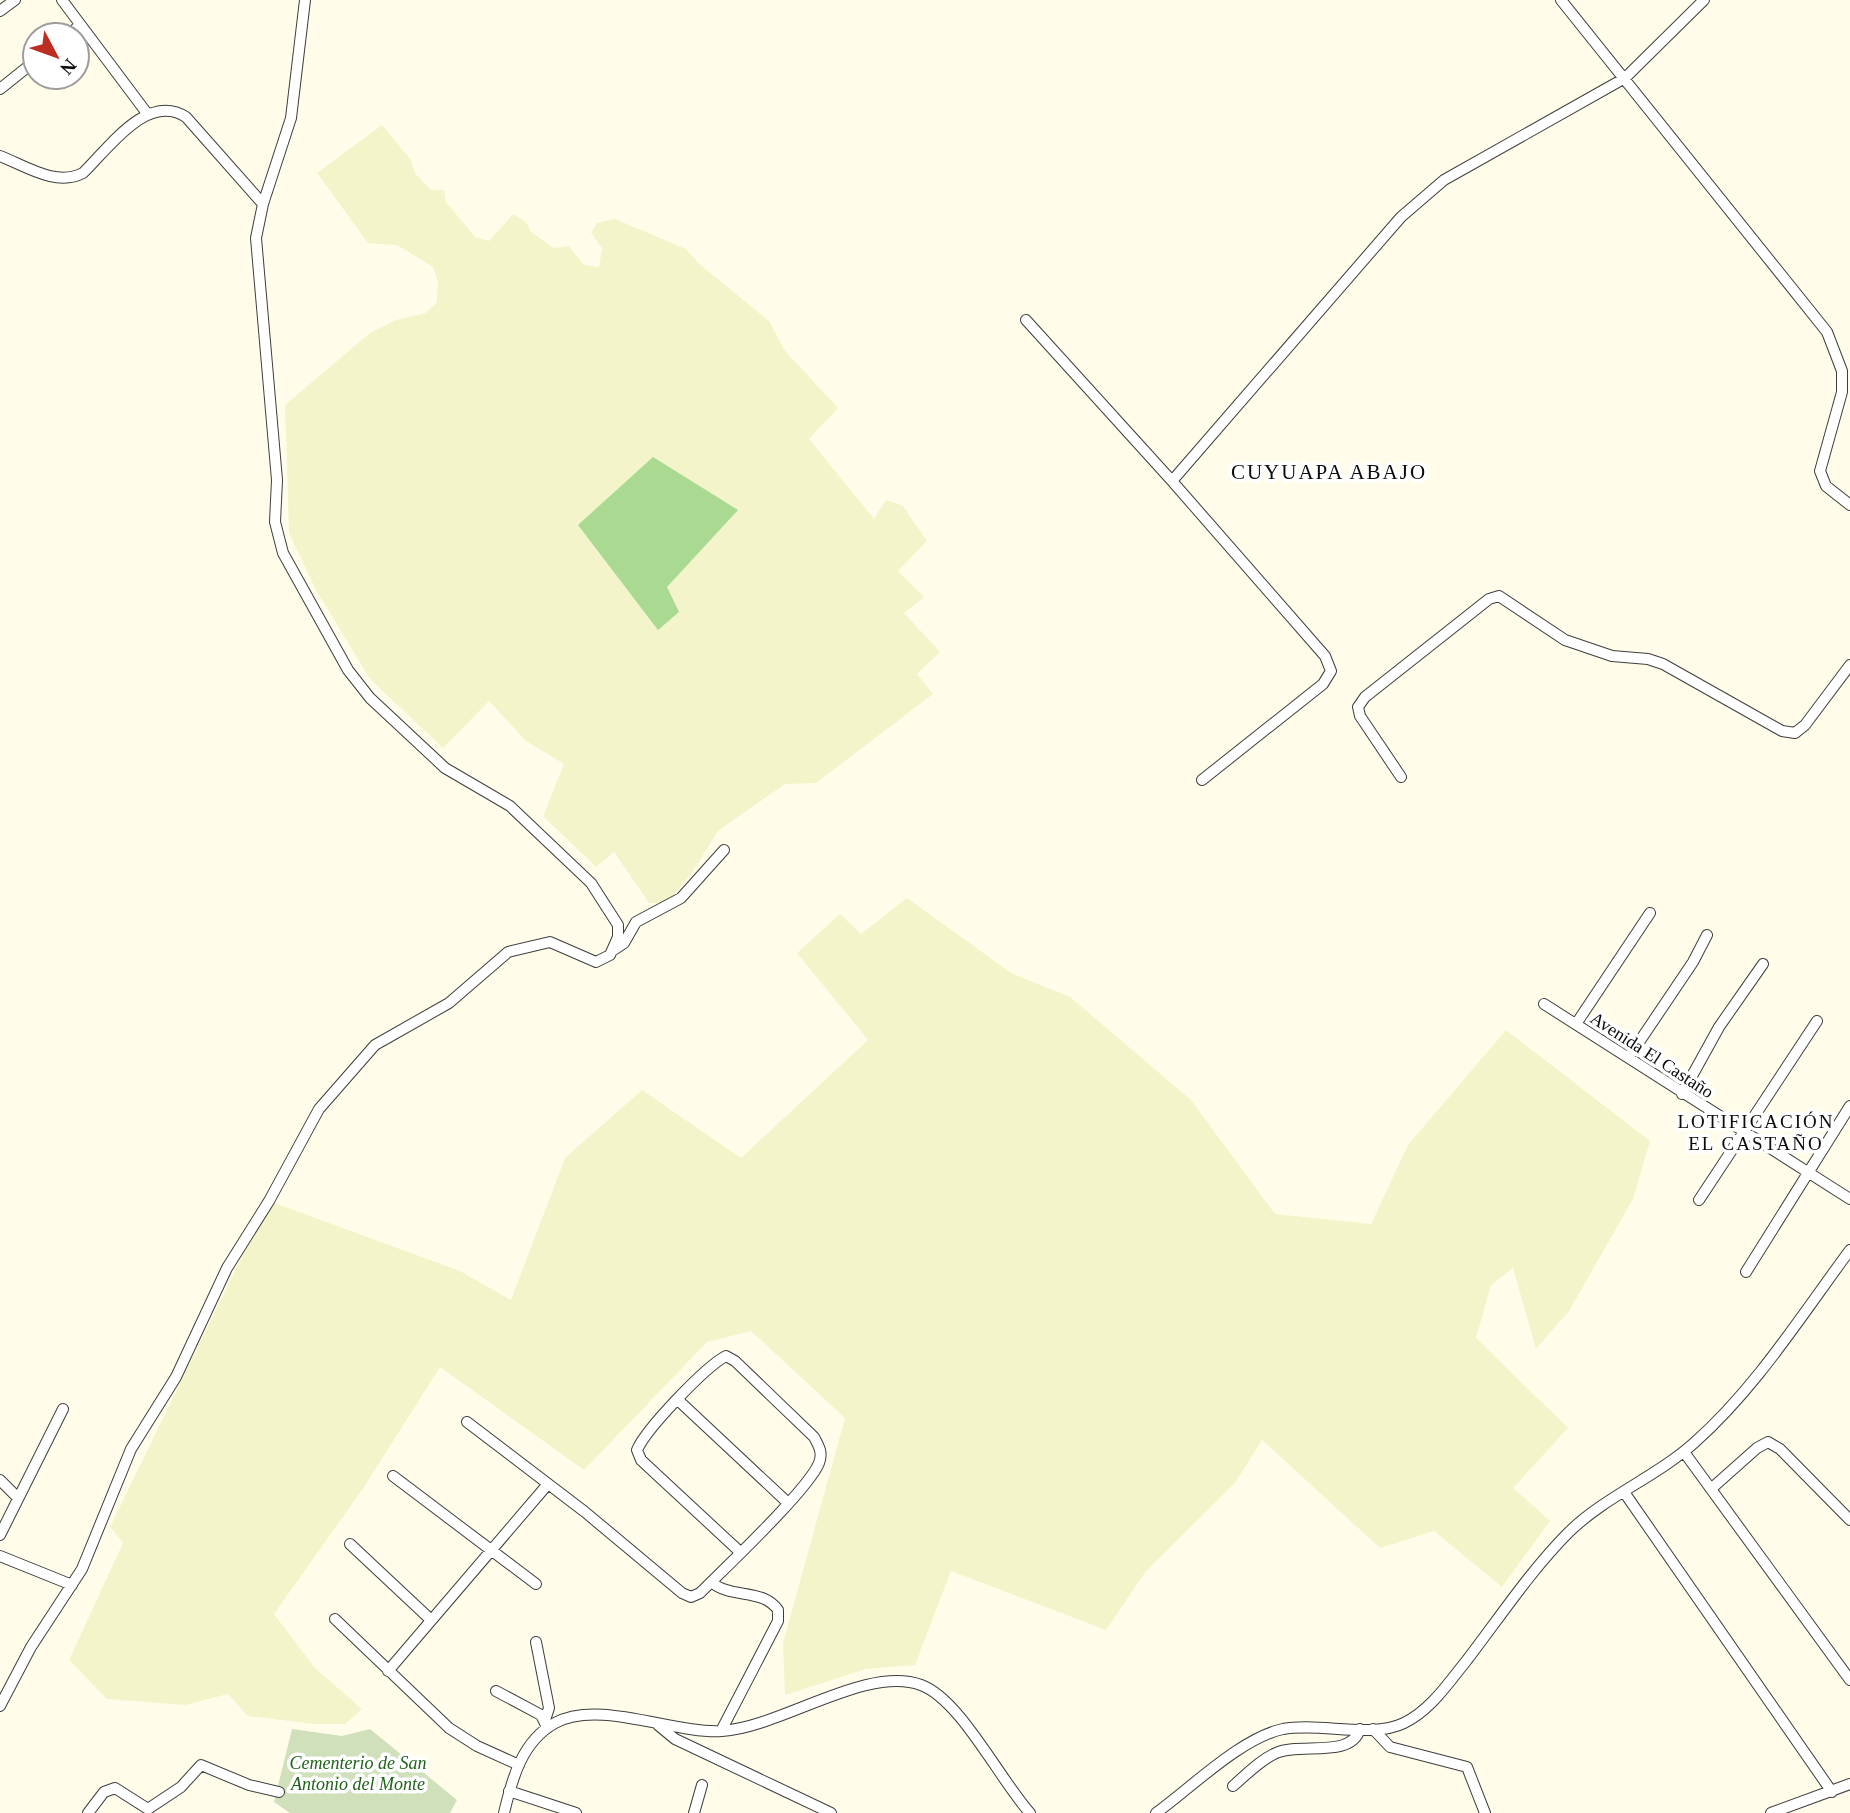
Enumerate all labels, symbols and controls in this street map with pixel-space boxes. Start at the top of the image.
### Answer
north arrow [21,21,91,91]
text: N [56,55,81,79]
district label: CUYUAPA ABAJO [1231,460,1427,484]
street label: Avenida El Castaño [1587,1008,1717,1102]
district label: LOTIFICACIÓN EL CASTAÑO [1678,1111,1835,1154]
park label: Cementerio de San Antonio del Monte [290,1753,426,1794]

